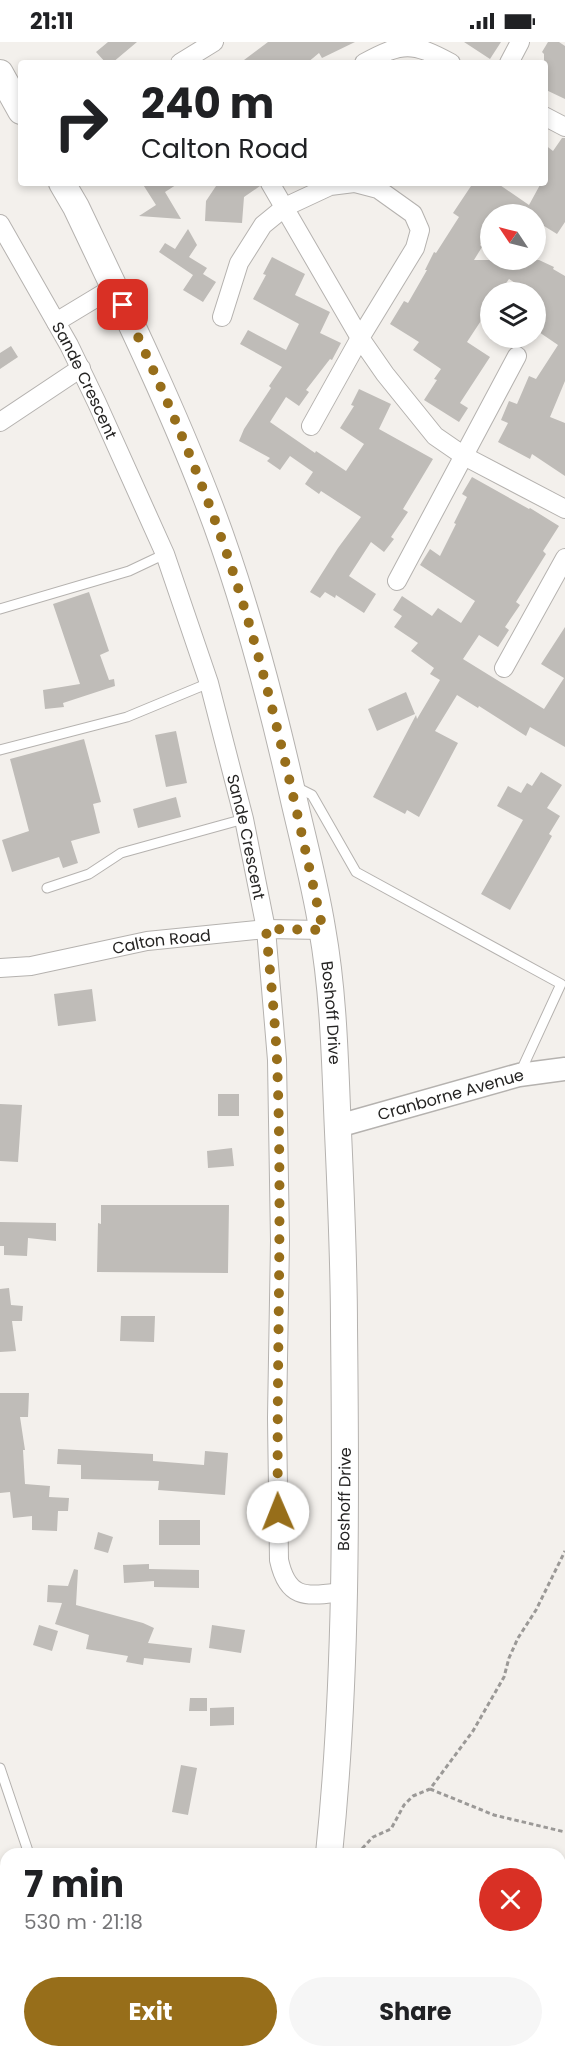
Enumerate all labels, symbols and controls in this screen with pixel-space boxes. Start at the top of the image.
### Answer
text: 21:11 [30,6,74,37]
text: 240 m [141,74,274,133]
icon: right [42,84,120,162]
text: Calton Road [141,130,309,167]
north arrow [480,204,546,270]
map controls [480,204,546,348]
pin [97,279,148,330]
button: layers [480,282,546,348]
icon: arrive [106,288,139,321]
street label: Sande Crescent [46,318,123,443]
street label: Sande Crescent [221,772,271,902]
street label: Calton Road [110,924,212,960]
street label: Boshoff Drive [315,960,346,1065]
street label: Cranborne Avenue [375,1063,527,1126]
street label: Boshoff Drive [332,1447,357,1551]
position arrow [246,1480,310,1544]
text: 7 min [24,1859,124,1910]
button: close [479,1868,542,1931]
text: 530 m · 21:18 [24,1908,143,1936]
button: Exit [24,1977,277,2046]
button: Share [289,1977,542,2046]

